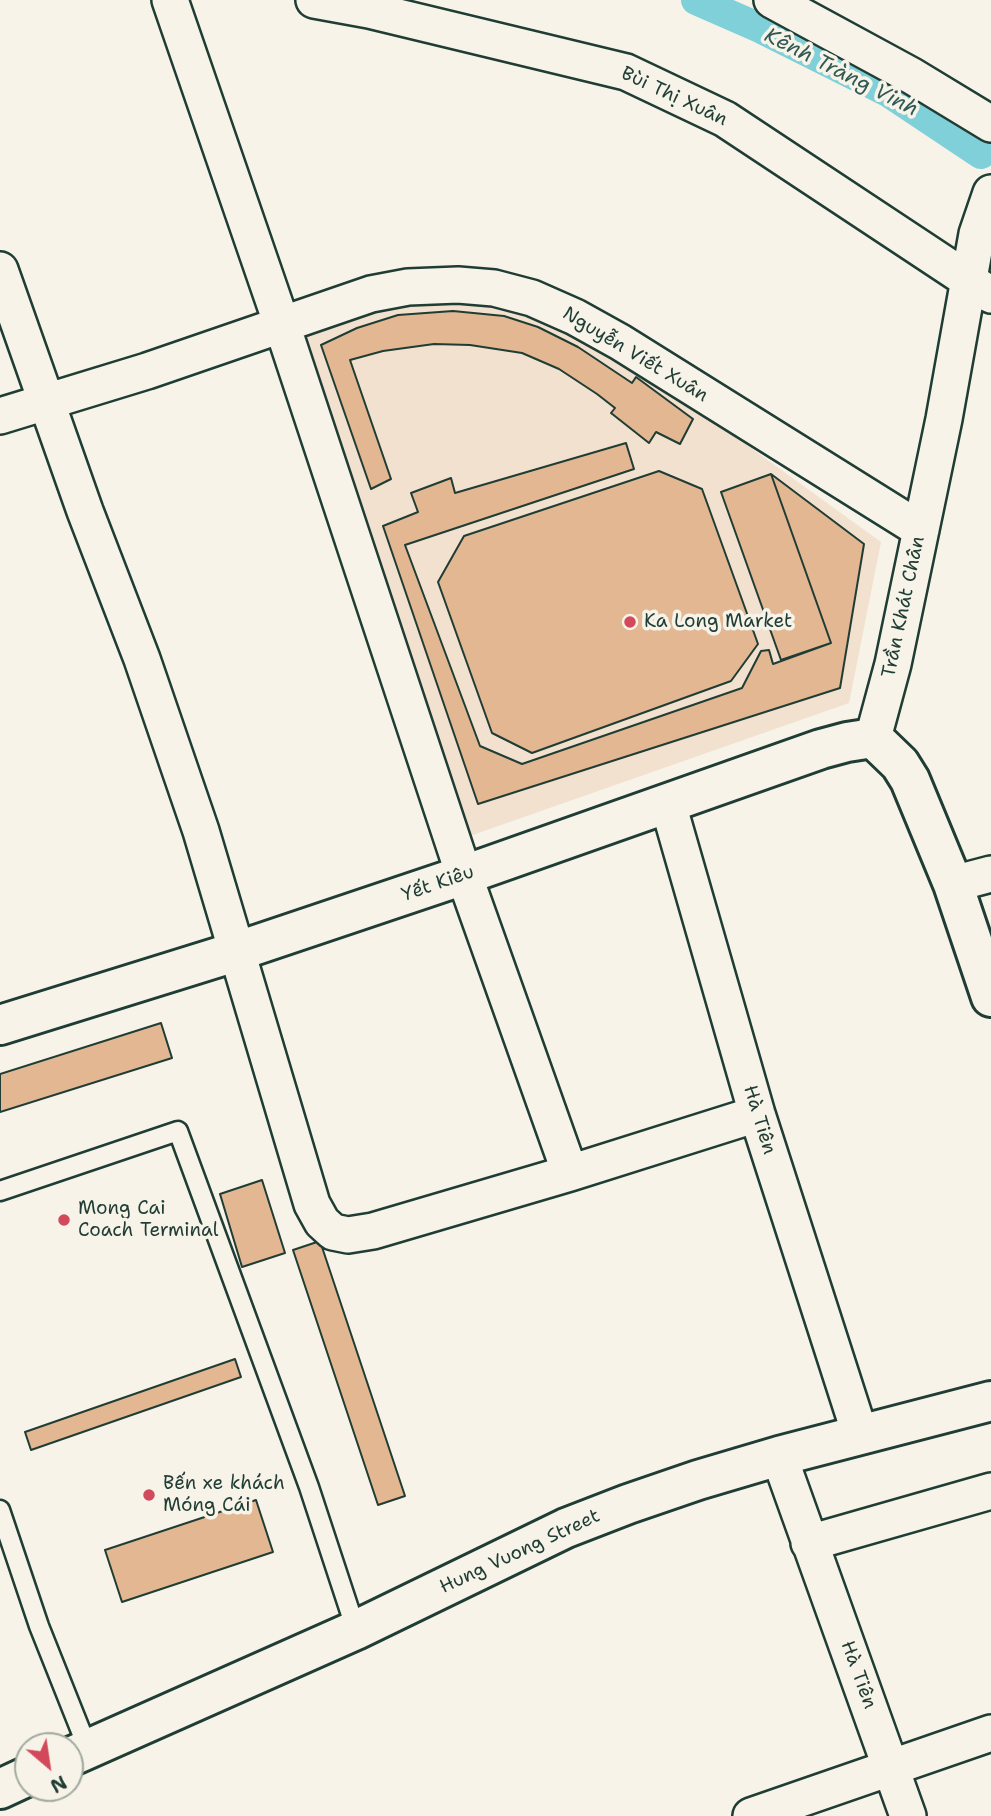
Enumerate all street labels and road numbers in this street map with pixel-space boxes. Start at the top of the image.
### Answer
street label: Bùi Thị Xuân [617,63,731,131]
street label: Nguyễn Viết Xuân [558,303,712,407]
street label: Trần Khát Chân [878,534,930,680]
street label: Yết Kiêu [399,861,477,907]
street label: Hà Tiên [738,1083,780,1157]
street label: Hung Vuong Street [436,1505,604,1599]
street label: Hà Tiên [835,1638,881,1712]

